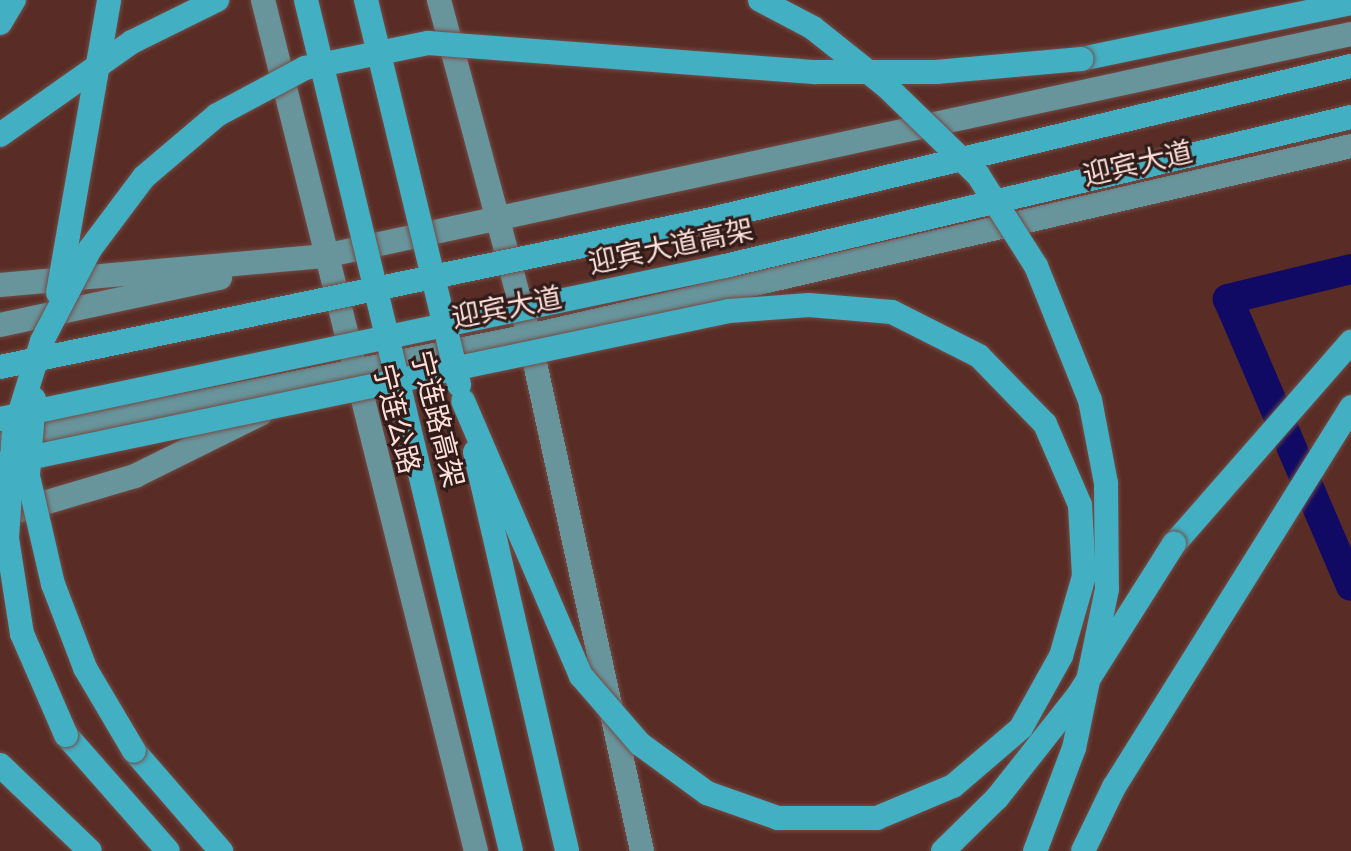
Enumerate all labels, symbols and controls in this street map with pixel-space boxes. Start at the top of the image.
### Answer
street label: 迎宾大道 [1080,135,1196,193]
street label: 迎宾大道高架 [585,213,757,281]
street label: 迎宾大道 [449,281,565,335]
street label: 宁连路高架 [404,347,470,491]
street label: 宁连公路 [366,361,426,477]

